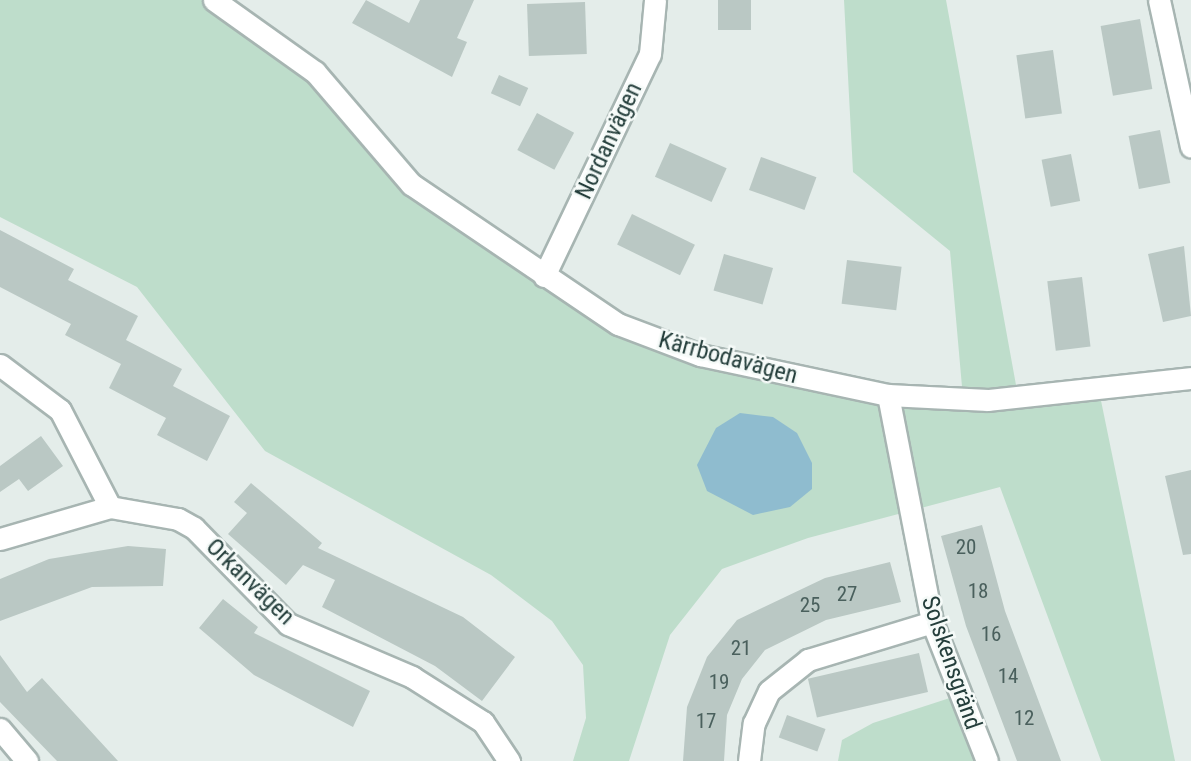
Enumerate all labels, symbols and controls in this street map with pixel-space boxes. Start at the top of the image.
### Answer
street label: Nordanvägen [569,78,649,204]
street label: Kärrbodavägen [655,326,801,390]
street label: Orkanvägen [200,533,300,631]
house number: 20 [956,534,976,560]
house number: 18 [968,578,988,604]
house number: 27 [837,581,857,607]
house number: 25 [800,592,820,618]
street label: Solskensgränd [915,593,987,733]
house number: 16 [981,621,1001,647]
house number: 21 [731,635,751,661]
house number: 14 [998,663,1018,689]
house number: 19 [709,669,729,695]
house number: 12 [1014,705,1034,731]
house number: 17 [696,708,716,734]

